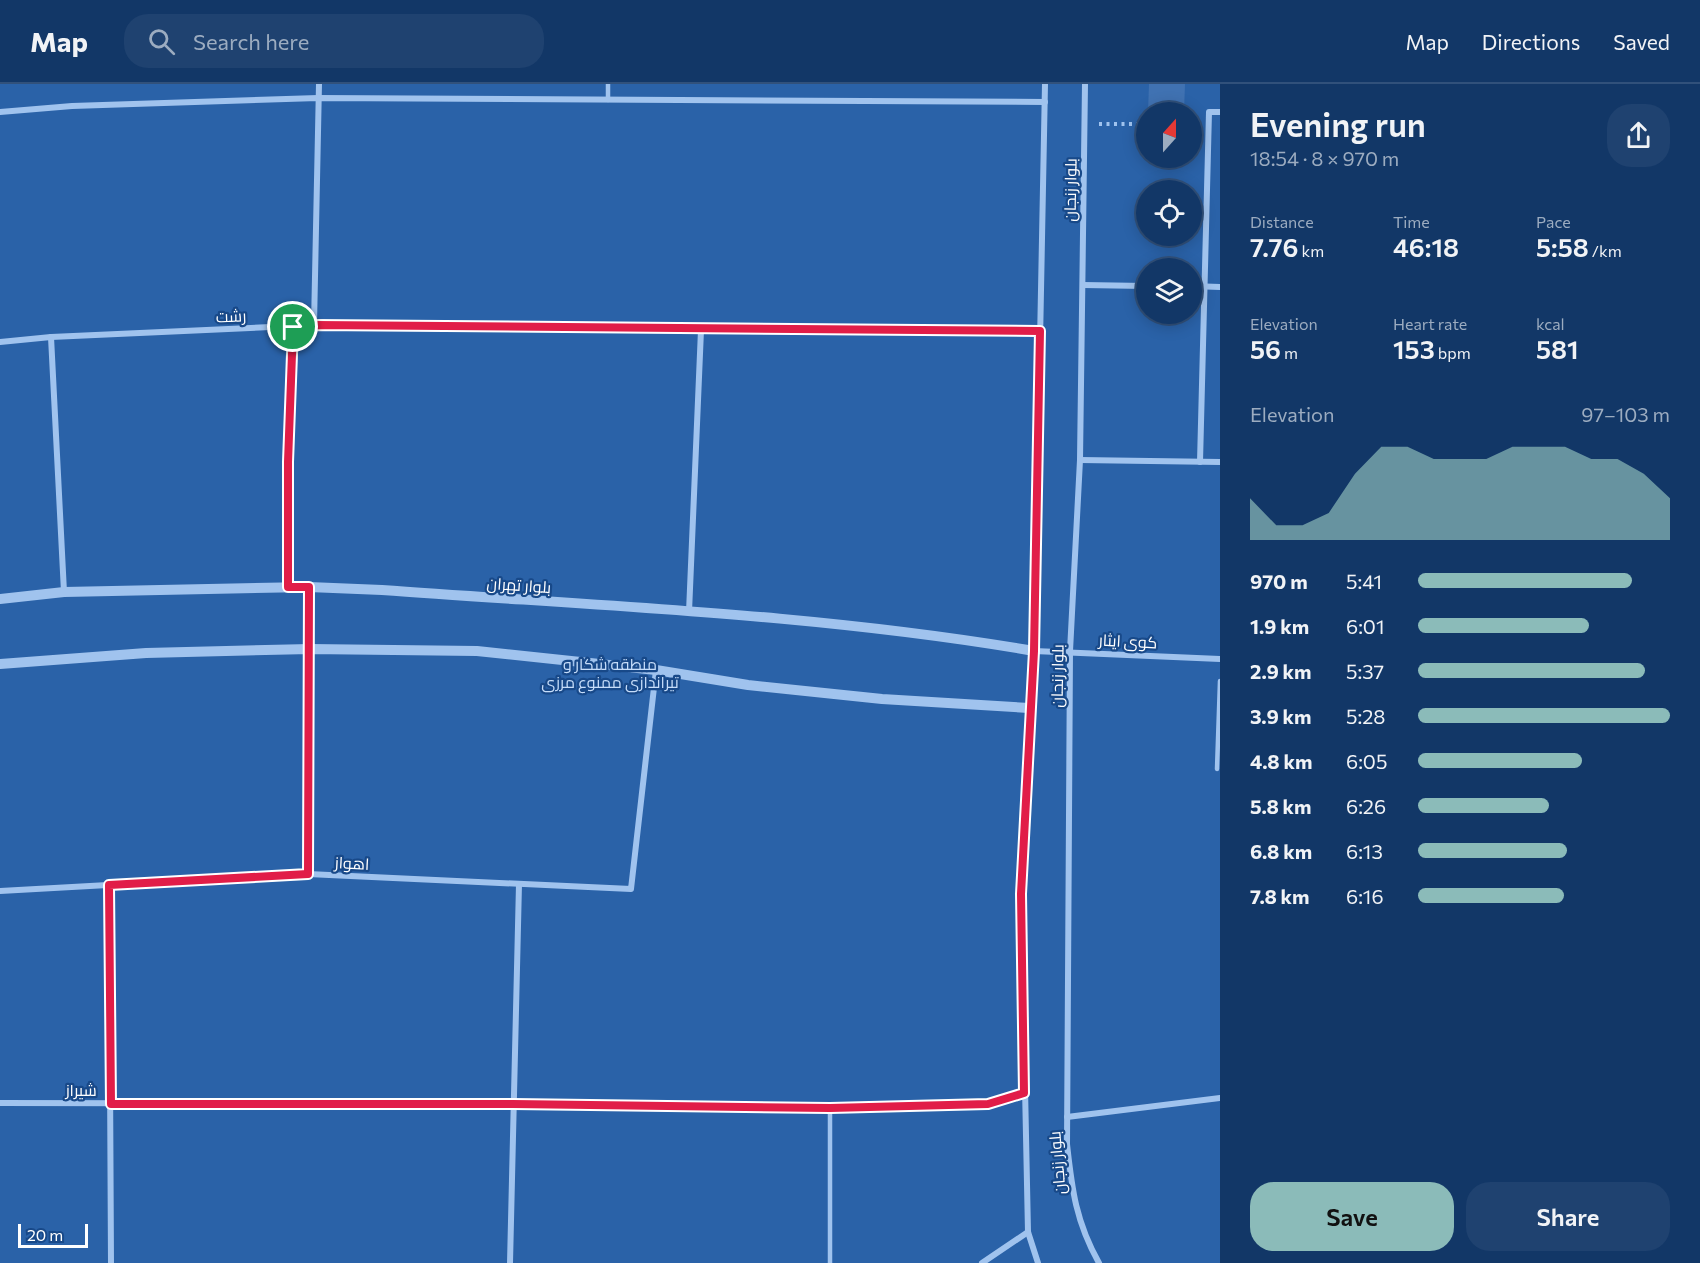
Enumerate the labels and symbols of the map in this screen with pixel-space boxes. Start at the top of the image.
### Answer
north arrow [1136,102,1202,168]
street label: بلوار زنجان [1059,158,1082,222]
pin [267,301,318,352]
street label: رشت [215,305,247,327]
street label: بلوار تهران [486,573,552,598]
street label: کوی ایثار [1097,629,1158,654]
street label: بلوار زنجان [1046,644,1069,708]
park label: منطقه شکار و تیراندازی ممنوع مرزی [541,654,679,694]
street label: اهواز [333,852,370,874]
street label: شیراز [64,1080,97,1100]
street label: بلوار زنجان [1044,1130,1071,1196]
scale bar [18,1221,88,1248]

